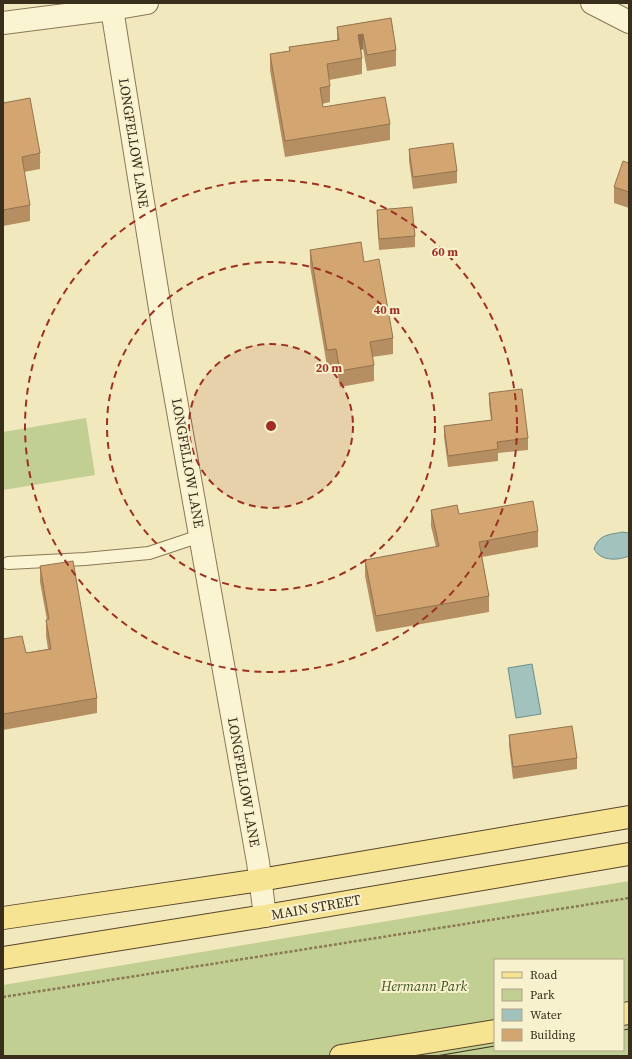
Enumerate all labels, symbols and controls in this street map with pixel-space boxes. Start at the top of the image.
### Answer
street label: LONGFELLOW LANE [114,77,154,209]
text: 60 m [432,244,458,260]
text: 40 m [374,302,400,318]
text: 20 m [316,360,342,376]
street label: LONGFELLOW LANE [167,397,209,529]
centre of rings [264,419,278,433]
street label: LONGFELLOW LANE [223,716,265,848]
street label: MAIN STREET [270,889,363,925]
legend [494,959,624,1051]
text: Road [530,967,557,983]
park label: Hermann Park [380,976,467,996]
text: Park [530,987,555,1003]
text: Water [530,1007,562,1023]
text: Building [530,1027,575,1043]

